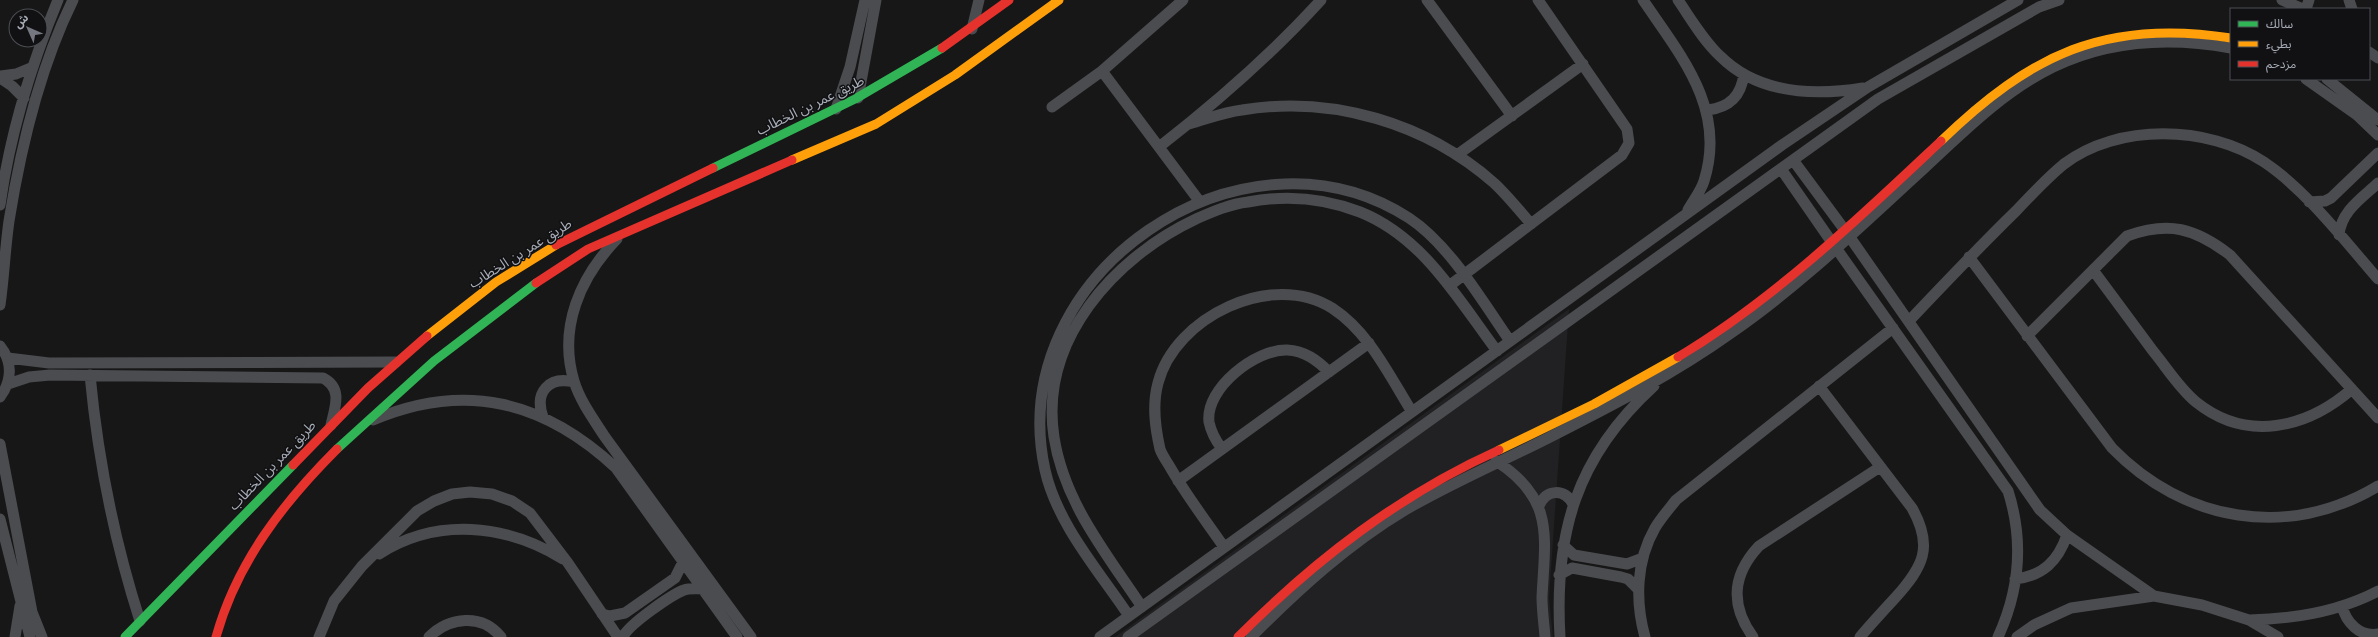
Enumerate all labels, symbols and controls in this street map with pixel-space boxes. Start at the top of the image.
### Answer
north arrow [8,8,48,48]
legend [2230,8,2370,80]
text: ش [11,11,31,31]
text: سالك [2266,16,2293,31]
text: بطيء [2266,36,2292,54]
text: مزدحم [2266,56,2296,73]
street label: طريق عمر بن الخطاب [753,71,867,140]
street label: طريق عمر بن الخطاب [465,214,575,293]
street label: طريق عمر بن الخطاب [225,416,320,514]

